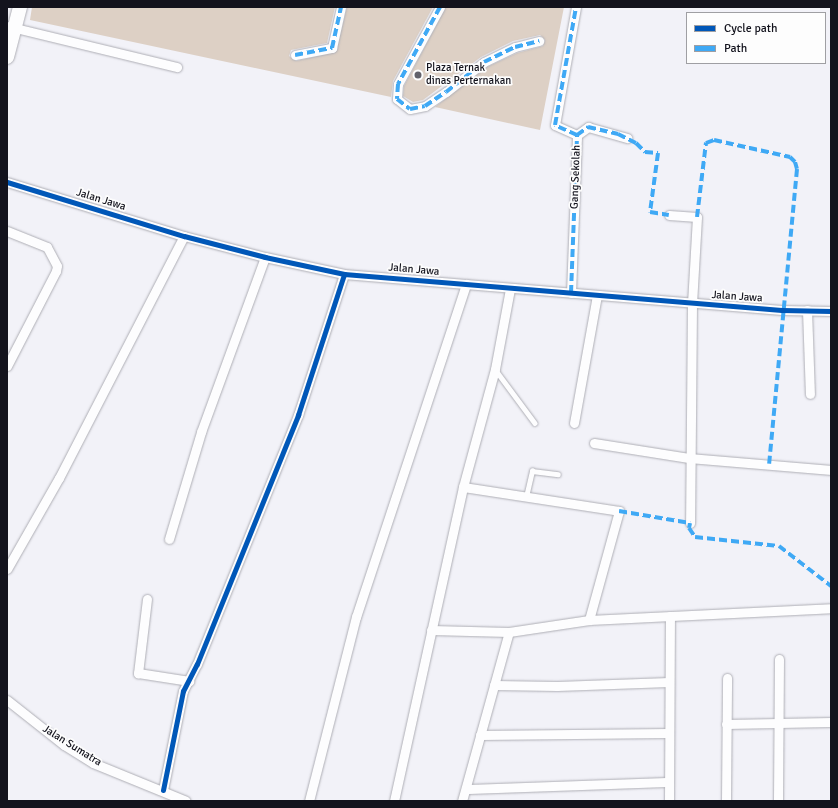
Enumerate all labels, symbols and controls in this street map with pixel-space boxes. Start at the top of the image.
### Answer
legend [686,12,826,64]
text: Cycle path [724,21,777,36]
text: Path [724,41,747,56]
place label: Plaza Ternak dinas Perternakan [426,62,511,88]
marker: Plaza Ternak dinas Perternakan [413,70,423,80]
street label: Gang Sekolah [568,145,584,209]
street label: Jalan Jawa [75,186,127,214]
street label: Jalan Jawa [388,261,440,279]
street label: Jalan Jawa [711,289,763,305]
street label: Jalan Sumatra [40,723,104,769]

